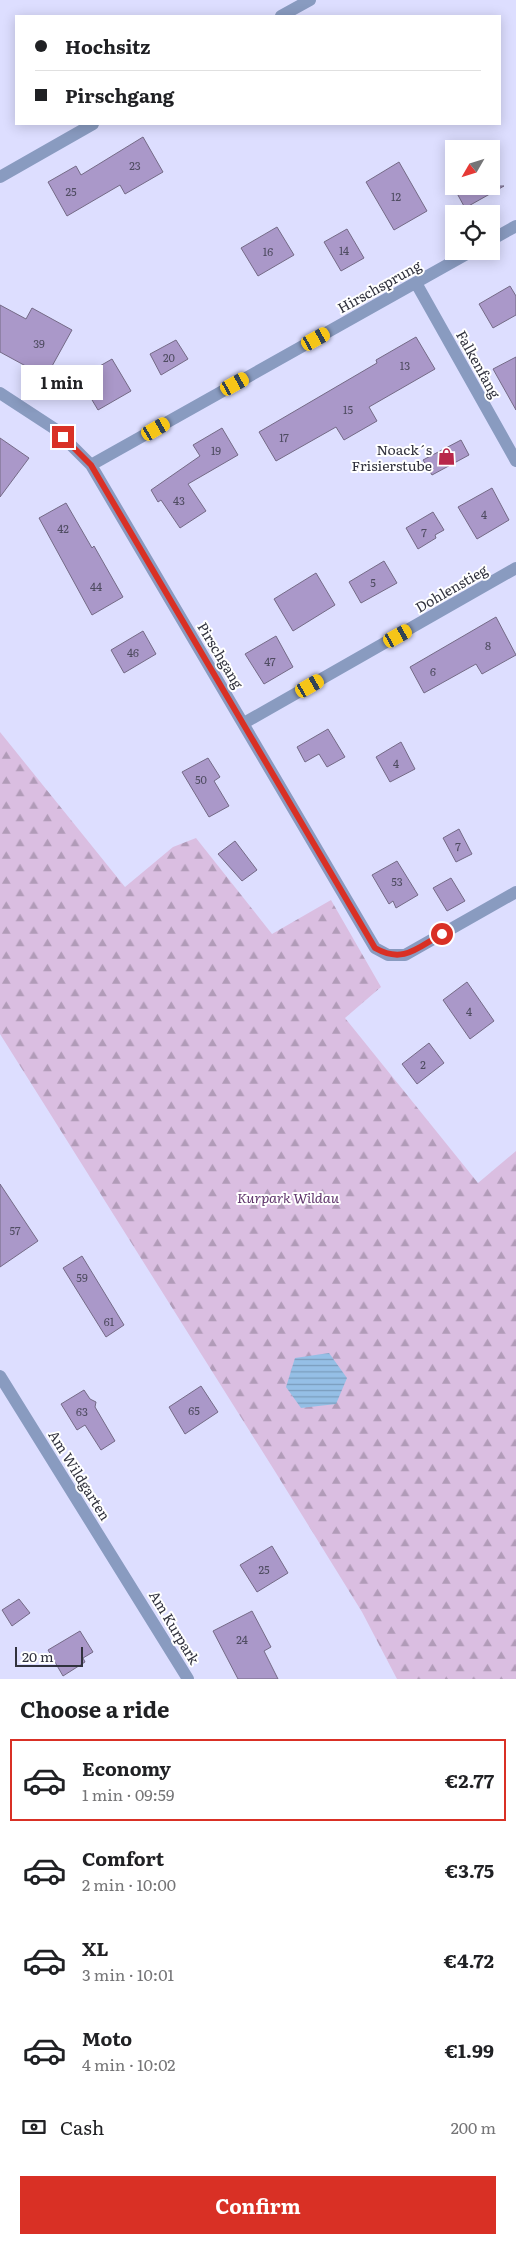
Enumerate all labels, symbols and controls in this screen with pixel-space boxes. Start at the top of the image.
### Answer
text: Hochsitz [65,32,150,60]
text: Pirschgang [65,81,174,109]
north arrow [445,140,500,195]
map controls [445,140,500,260]
house number: 23 [129,157,141,173]
house number: 25 [65,183,77,199]
house number: 12 [391,188,401,204]
button: locate [445,205,500,260]
house number: 14 [339,242,349,258]
house number: 16 [263,243,273,259]
street label: Hirschsprung [334,255,425,317]
car [299,325,332,353]
street label: Falkenfang [452,326,506,402]
house number: 39 [33,335,45,351]
house number: 20 [163,349,175,365]
house number: 13 [400,357,410,373]
callout: 1 min [22,364,104,400]
text: 1 min [41,370,83,394]
car [218,370,251,398]
house number: 15 [343,401,353,417]
car [139,415,172,443]
route end [52,426,74,448]
house number: 17 [279,429,289,445]
place label: Noack´s Frisierstube [352,439,432,475]
house number: 19 [211,442,221,458]
shop icon: Noack´s Frisierstube [436,447,456,467]
house number: 43 [173,492,185,508]
house number: 4 [481,506,487,522]
house number: 42 [57,520,69,536]
house number: 7 [421,524,427,540]
street label: Dohlenstieg [411,559,491,617]
house number: 5 [370,574,376,590]
house number: 44 [90,578,102,594]
street label: Pirschgang [193,618,249,692]
car [381,622,414,650]
house number: 8 [485,637,491,653]
house number: 46 [127,644,139,660]
house number: 47 [264,653,276,669]
house number: 6 [430,663,436,679]
car [293,672,326,700]
house number: 4 [393,755,399,771]
house number: 50 [195,771,207,787]
house number: 7 [455,838,461,854]
house number: 53 [391,873,403,889]
route start [431,923,453,945]
house number: 4 [466,1003,472,1019]
house number: 2 [420,1056,426,1072]
park label: Kurpark Wildau [237,1187,340,1207]
house number: 57 [9,1222,21,1238]
house number: 59 [76,1269,88,1285]
house number: 61 [104,1313,115,1329]
house number: 65 [188,1402,200,1418]
house number: 63 [76,1403,88,1419]
street label: Am Wildgarten [44,1426,116,1524]
house number: 25 [258,1561,270,1577]
street label: Am Kurpark [145,1586,205,1668]
house number: 24 [236,1631,248,1647]
scale bar [15,1644,82,1667]
text: 20 m [22,1646,54,1666]
text: Choose a ride [20,1692,169,1725]
text: Economy [82,1754,171,1782]
icon: car [22,1758,67,1803]
text: €2.77 [445,1766,494,1794]
text: 1 min · 09:59 [82,1782,174,1806]
text: Comfort [82,1844,164,1872]
icon: car [22,1848,67,1893]
text: €3.75 [445,1856,494,1884]
text: 2 min · 10:00 [82,1872,176,1896]
text: XL [82,1934,109,1962]
icon: car [22,1938,67,1983]
text: €4.72 [444,1946,494,1974]
text: 3 min · 10:01 [82,1962,174,1986]
text: Moto [82,2024,132,2052]
icon: car [22,2028,67,2073]
text: €1.99 [445,2036,494,2064]
text: 4 min · 10:02 [82,2052,175,2076]
icon: cash [20,2113,48,2141]
text: Cash [60,2113,104,2141]
text: 200 m [451,2115,496,2139]
button: Confirm [20,2176,496,2234]

